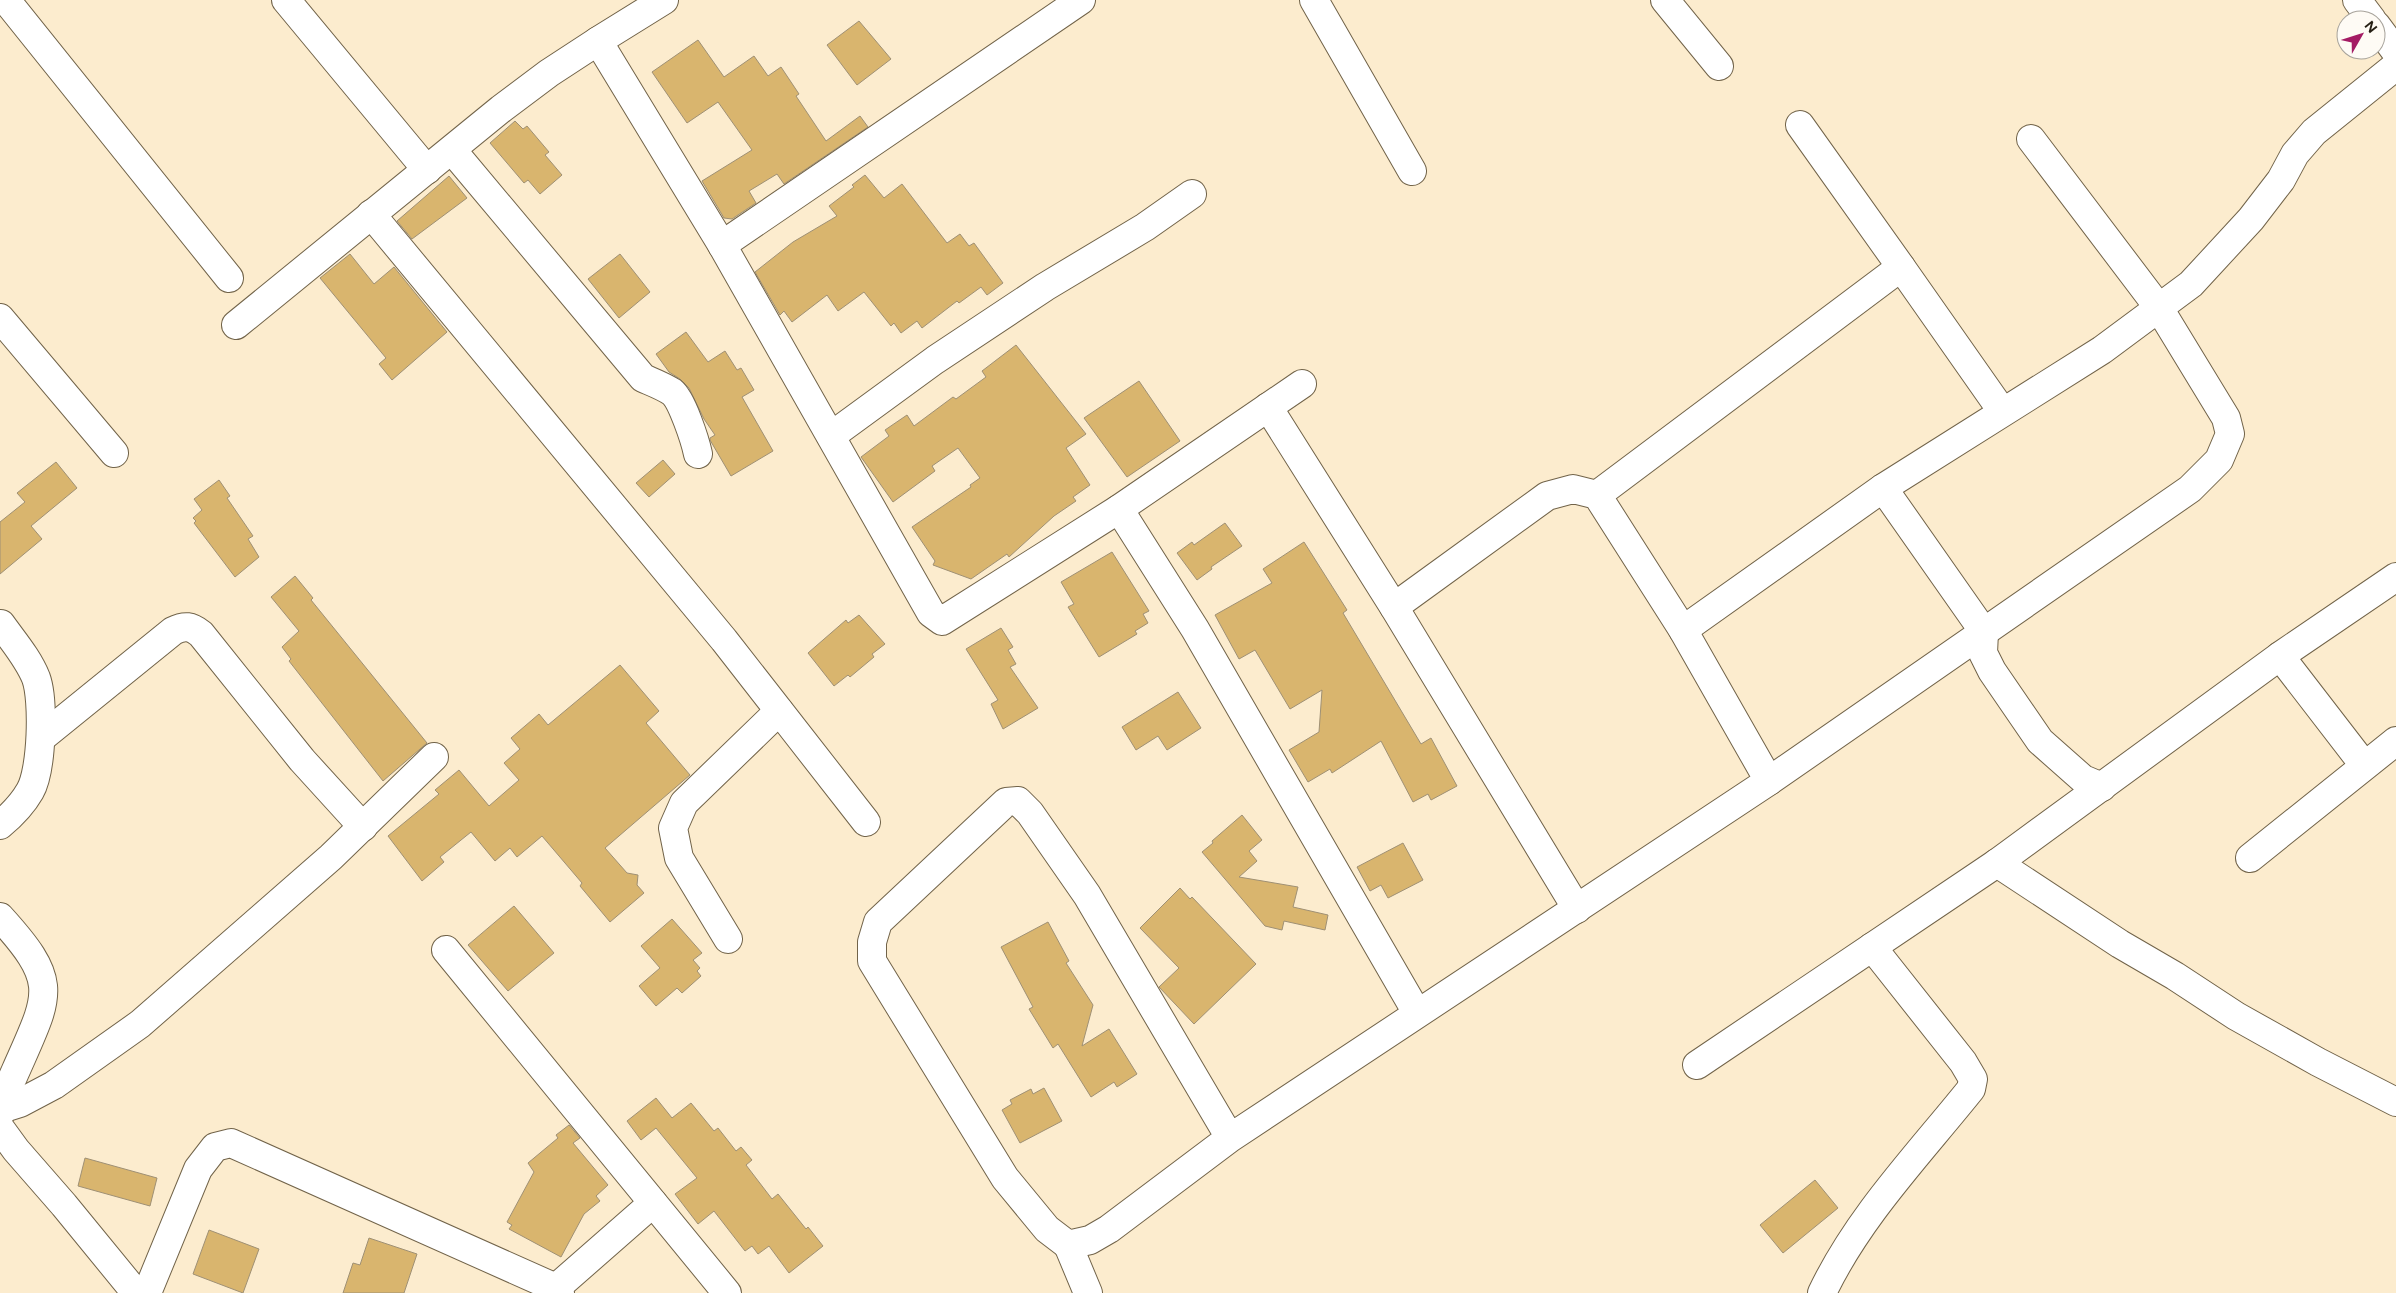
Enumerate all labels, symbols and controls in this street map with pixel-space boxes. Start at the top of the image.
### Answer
north arrow [2336,10,2386,60]
text: N [2361,18,2381,37]

